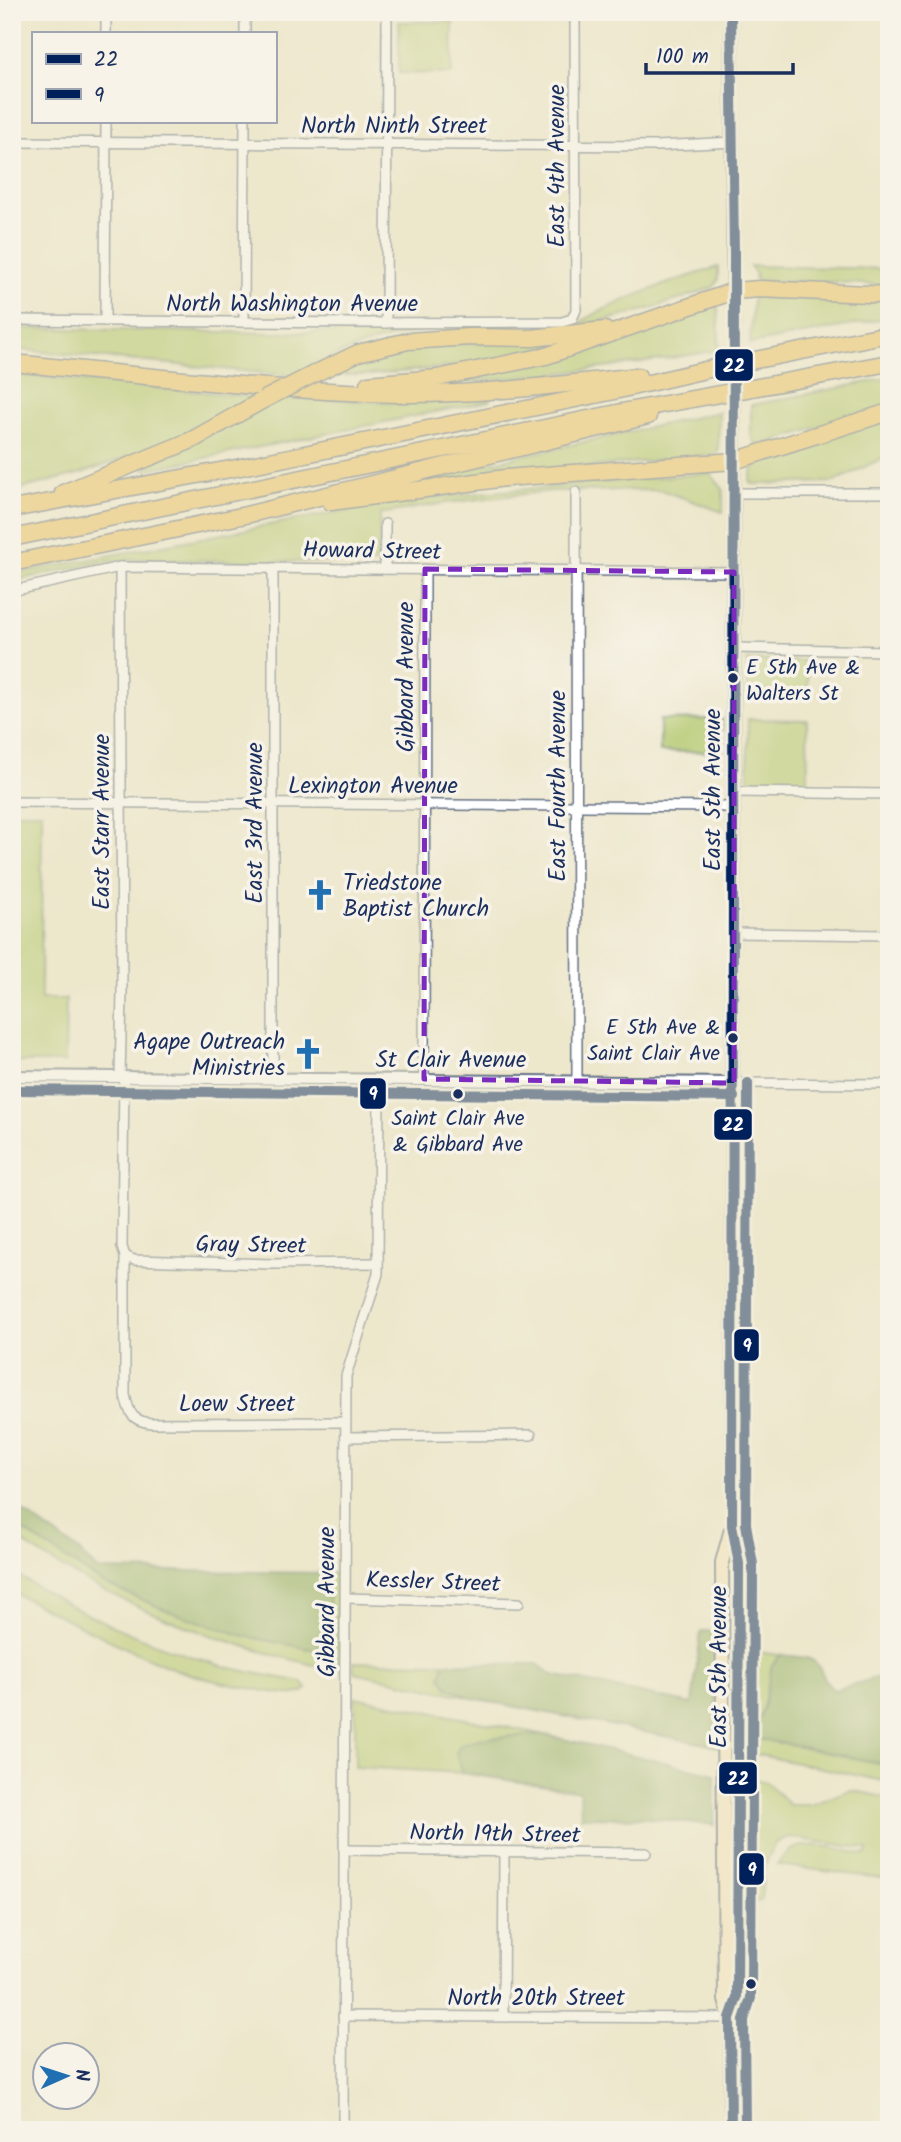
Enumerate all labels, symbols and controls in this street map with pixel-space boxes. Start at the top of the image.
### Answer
legend [32,32,276,122]
scale bar [646,32,792,76]
text: 100 m [656,41,709,74]
text: 22 [94,44,118,77]
text: 9 [94,80,104,113]
street label: East 4th Avenue [540,84,576,248]
street label: North Ninth Street [301,109,488,145]
street label: North Washington Avenue [166,287,418,323]
line badge: 22 [714,348,754,382]
text: 22 [723,352,745,382]
street label: Howard Street [302,533,443,571]
street label: Gibbard Avenue [389,602,425,752]
place label: E 5th Ave & Walters St [746,652,860,711]
marker: E 5th Ave & Walters St [726,671,740,685]
street label: East Fourth Avenue [541,690,577,882]
street label: East 5th Avenue [696,709,732,871]
street label: East Starr Avenue [85,734,121,910]
street label: East 3rd Avenue [238,742,274,904]
street label: Lexington Avenue [288,769,458,805]
place label: Triedstone Baptist Church [343,866,489,928]
church icon: Triedstone Baptist Church [303,878,337,912]
place label: E 5th Ave & Saint Clair Ave [587,1012,721,1071]
place label: Agape Outreach Ministries [133,1025,285,1087]
marker: E 5th Ave & Saint Clair Ave [726,1031,740,1045]
church icon: Agape Outreach Ministries [291,1037,325,1071]
street label: St Clair Avenue [376,1043,526,1079]
line badge: 9 [359,1077,387,1110]
text: 9 [368,1080,378,1110]
marker: Saint Clair Ave & Gibbard Ave [451,1087,465,1101]
place label: Saint Clair Ave & Gibbard Ave [392,1103,525,1162]
line badge: 22 [713,1108,753,1141]
text: 22 [722,1111,744,1141]
street label: Gray Street [195,1227,308,1265]
line badge: 9 [733,1328,760,1362]
text: 9 [742,1332,752,1362]
street label: Loew Street [179,1387,296,1423]
street label: Gibbard Avenue [310,1527,346,1677]
street label: Kessler Street [365,1563,502,1603]
street label: East 5th Avenue [702,1586,738,1748]
line badge: 22 [718,1761,758,1795]
text: 22 [727,1765,749,1795]
street label: North 19th Street [409,1816,582,1855]
line badge: 9 [738,1852,765,1886]
text: 9 [747,1856,757,1886]
unlabelled marker [744,1977,758,1991]
street label: North 20th Street [447,1981,626,2017]
north arrow [32,2040,102,2110]
text: N [66,2068,96,2082]

